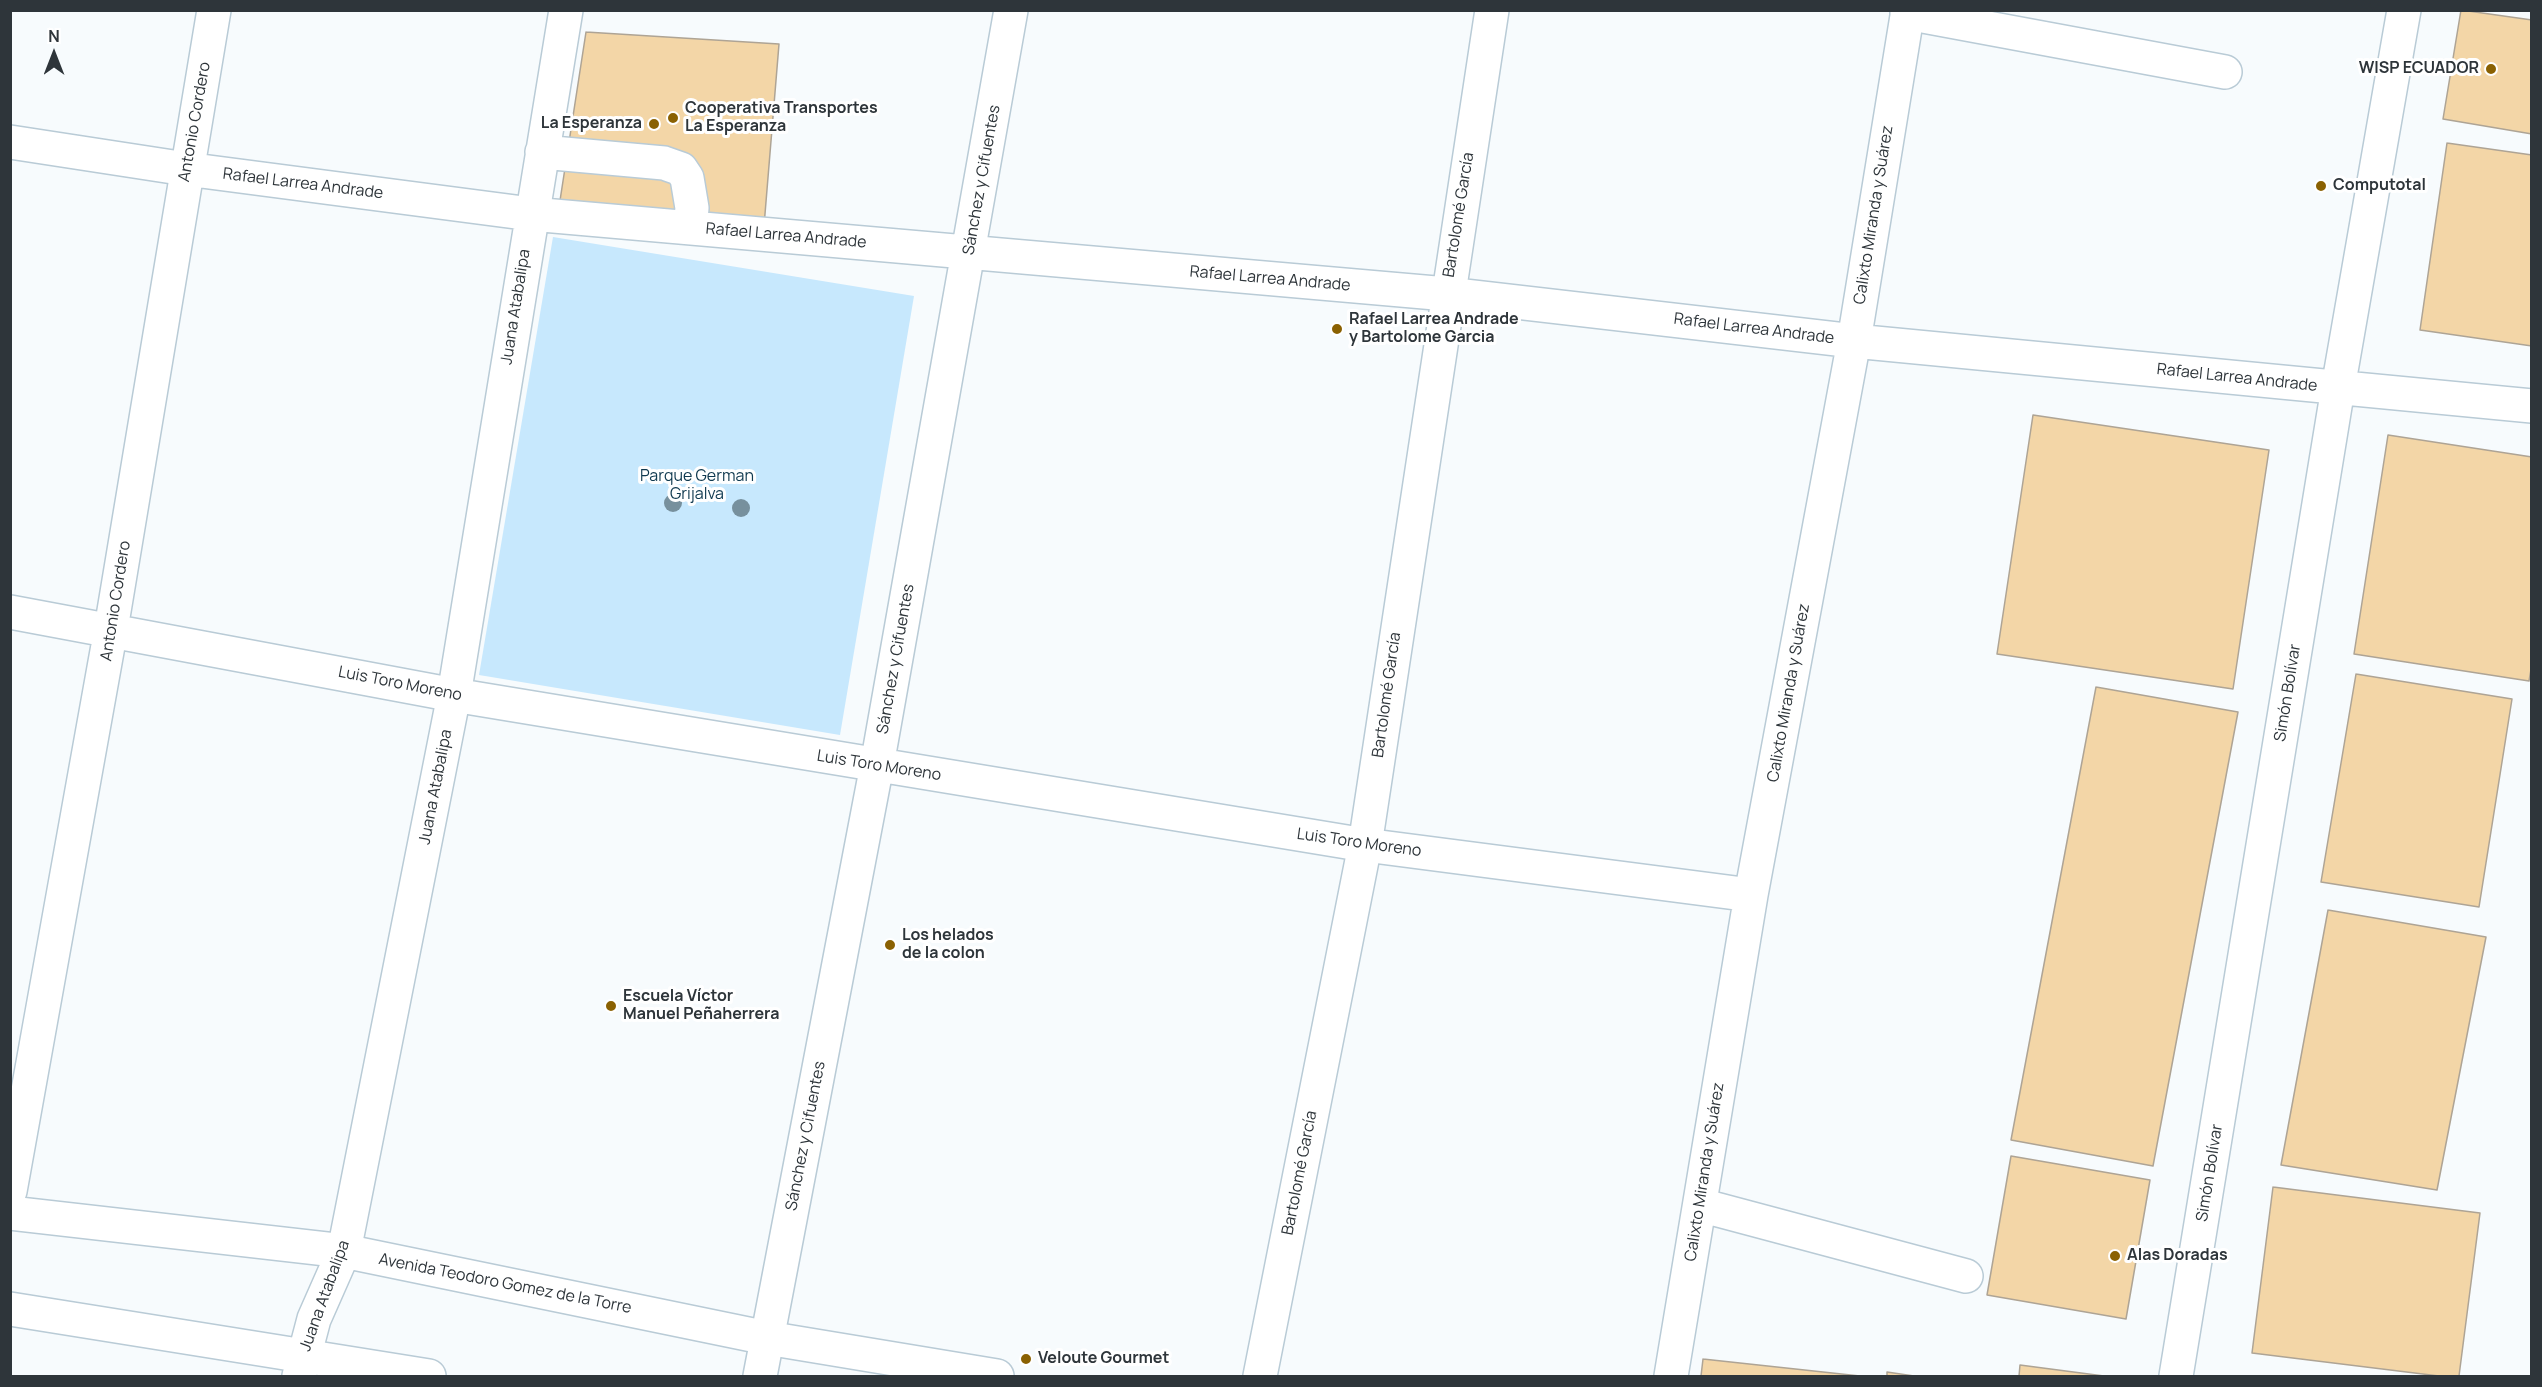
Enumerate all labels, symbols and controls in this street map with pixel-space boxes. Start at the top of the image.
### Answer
north arrow [24,24,84,84]
text: N [48,25,60,47]
place label: WISP ECUADOR [2359,59,2479,79]
street label: Antonio Cordero [175,60,215,184]
marker: WISP ECUADOR [2484,62,2498,76]
place label: Cooperativa Transportes La Esperanza [685,99,878,137]
street label: Sánchez y Cifuentes [959,103,1005,257]
marker: Cooperativa Transportes La Esperanza [666,111,680,125]
place label: La Esperanza [541,114,642,134]
marker: La Esperanza [647,117,661,131]
street label: Calixto Miranda y Suárez [1850,124,1898,306]
street label: Bartolomé García [1440,151,1478,279]
street label: Rafael Larrea Andrade [222,165,384,203]
place label: Computotal [2333,176,2426,196]
marker: Computotal [2314,179,2328,193]
street label: Rafael Larrea Andrade [705,219,867,253]
street label: Juana Atabalipa [497,248,535,366]
street label: Rafael Larrea Andrade [1189,262,1351,296]
place label: Rafael Larrea Andrade y Bartolome Garcia [1349,310,1519,348]
street label: Rafael Larrea Andrade [1673,310,1835,348]
marker: Rafael Larrea Andrade y Bartolome Garcia [1330,322,1344,336]
street label: Rafael Larrea Andrade [2156,360,2318,396]
park label: Parque German Grijalva [640,467,754,505]
street label: Antonio Cordero [97,539,135,663]
street label: Sánchez y Cifuentes [873,582,919,736]
street label: Calixto Miranda y Suárez [1764,602,1814,784]
street label: Bartolomé García [1369,631,1405,759]
street label: Simón Bolívar [2271,643,2305,743]
street label: Luis Toro Moreno [337,663,463,705]
street label: Juana Atabalipa [415,728,457,846]
street label: Luis Toro Moreno [815,747,943,785]
street label: Luis Toro Moreno [1295,825,1423,861]
place label: Los helados de la colon [902,926,994,964]
marker: Los helados de la colon [883,938,897,952]
place label: Escuela Víctor Manuel Peñaherrera [623,987,779,1025]
marker: Escuela Víctor Manuel Peñaherrera [604,999,618,1013]
street label: Sánchez y Cifuentes [782,1060,830,1212]
street label: Calixto Miranda y Suárez [1681,1081,1729,1263]
street label: Bartolomé García [1279,1109,1321,1237]
street label: Simón Bolívar [2193,1123,2227,1223]
street label: Juana Atabalipa [296,1238,354,1354]
place label: Alas Doradas [2127,1246,2228,1266]
marker: Alas Doradas [2108,1249,2122,1263]
street label: Avenida Teodoro Gomez de la Torre [377,1250,633,1318]
place label: Veloute Gourmet [1038,1349,1169,1369]
marker: Veloute Gourmet [1019,1352,1033,1366]

